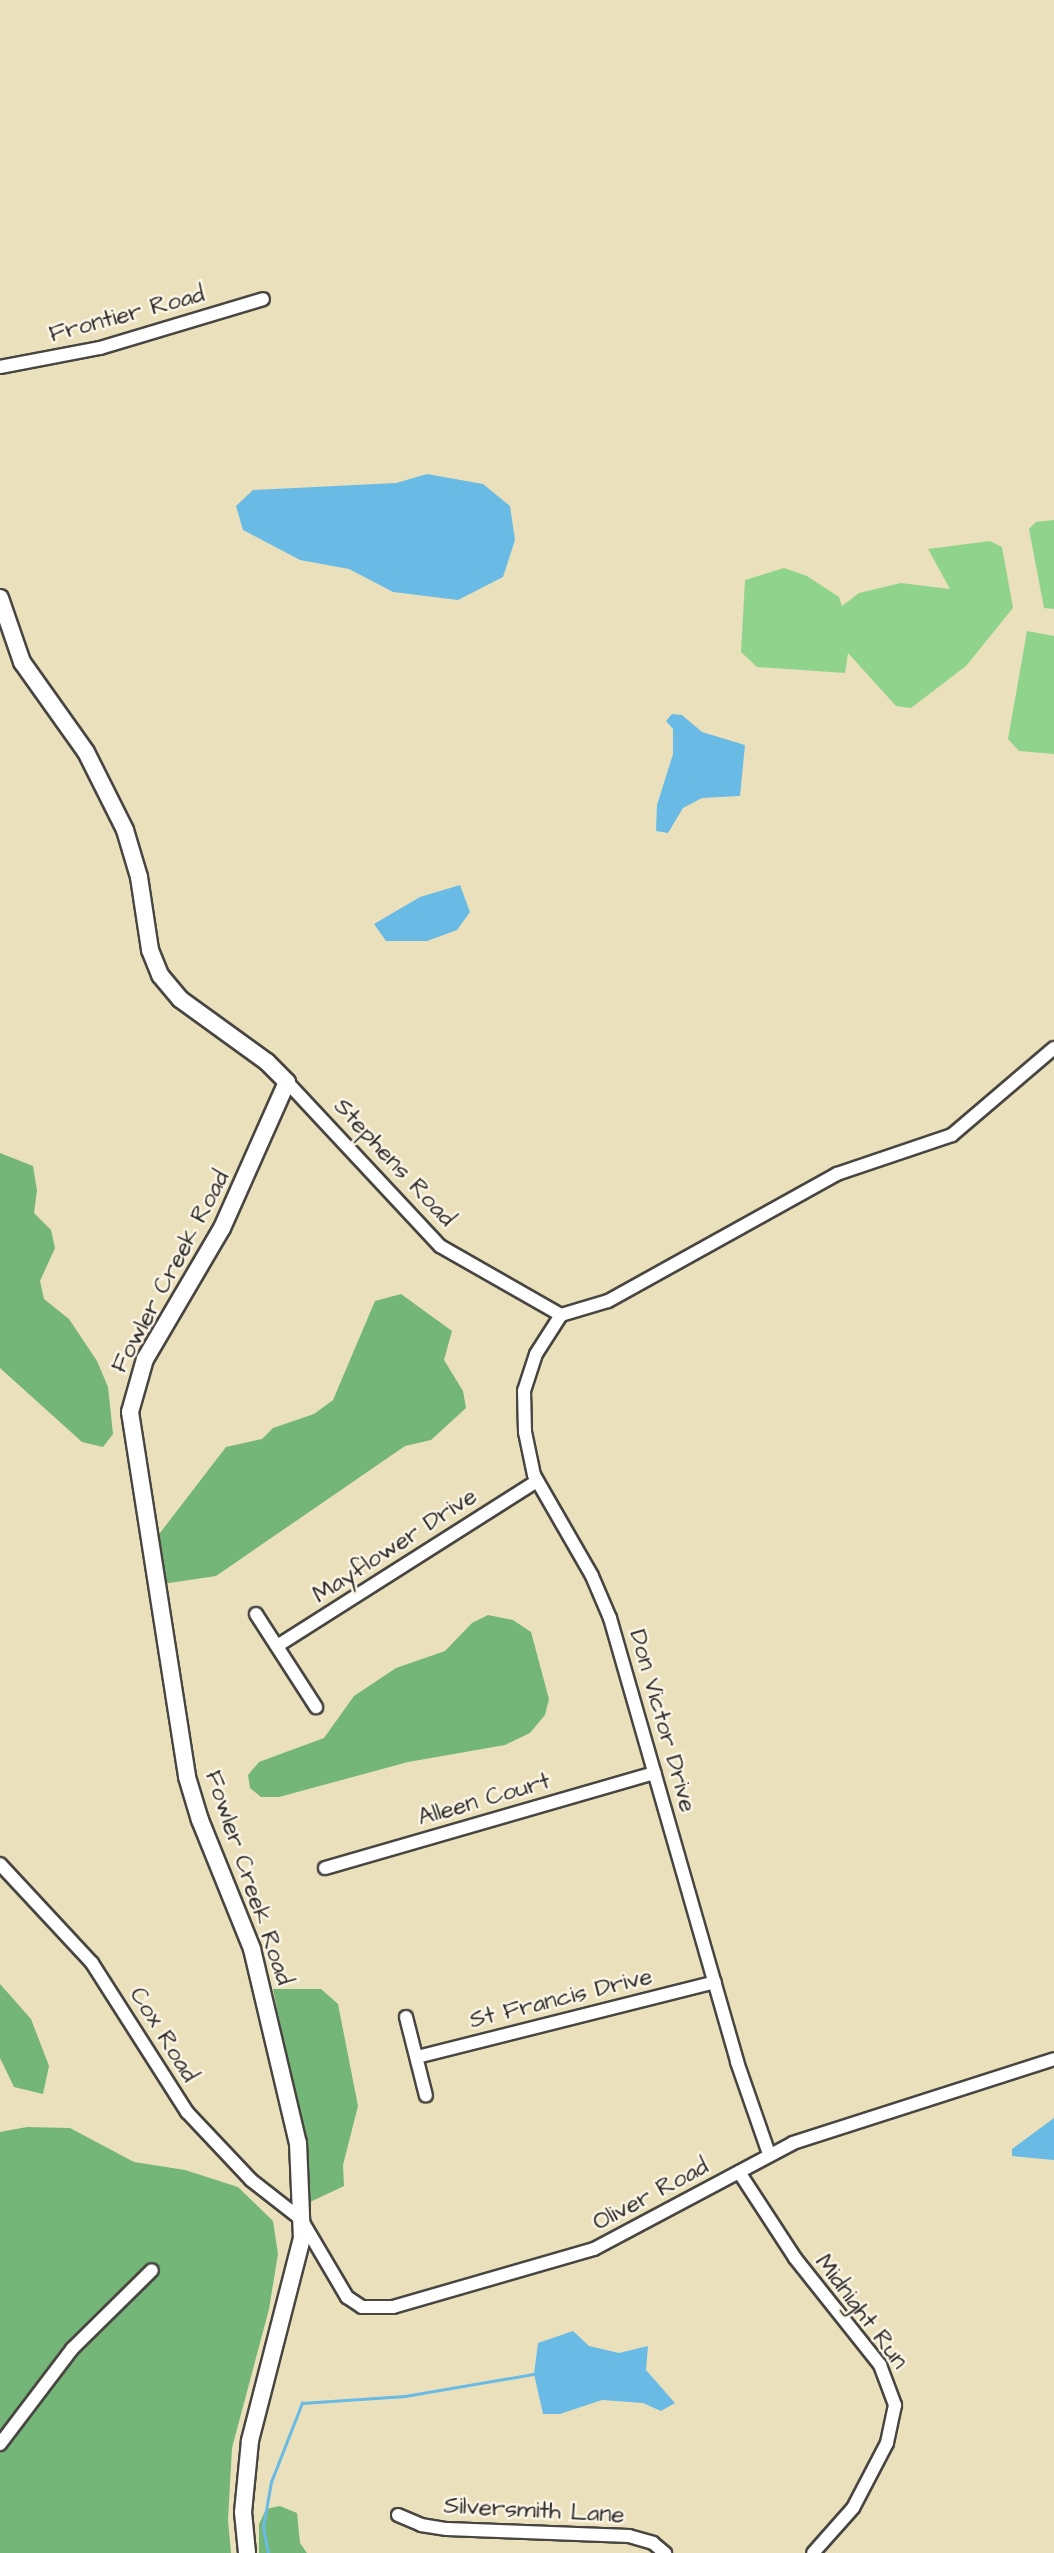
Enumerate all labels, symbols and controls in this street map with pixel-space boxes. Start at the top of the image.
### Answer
street label: Frontier Road [46,280,208,350]
street label: Stephens Road [327,1093,461,1233]
street label: Fowler Creek Road [106,1166,236,1378]
street label: Mayflower Drive [308,1482,482,1610]
street label: Don Victor Drive [622,1626,702,1816]
street label: Fowler Creek Road [198,1767,298,1989]
street label: Alleen Court [415,1767,553,1833]
street label: St Francis Drive [467,1962,655,2036]
street label: Cox Road [123,1982,203,2088]
street label: Oliver Road [588,2152,714,2238]
street label: Midnight Run [808,2249,914,2375]
street label: Silversmith Lane [443,2492,625,2530]

